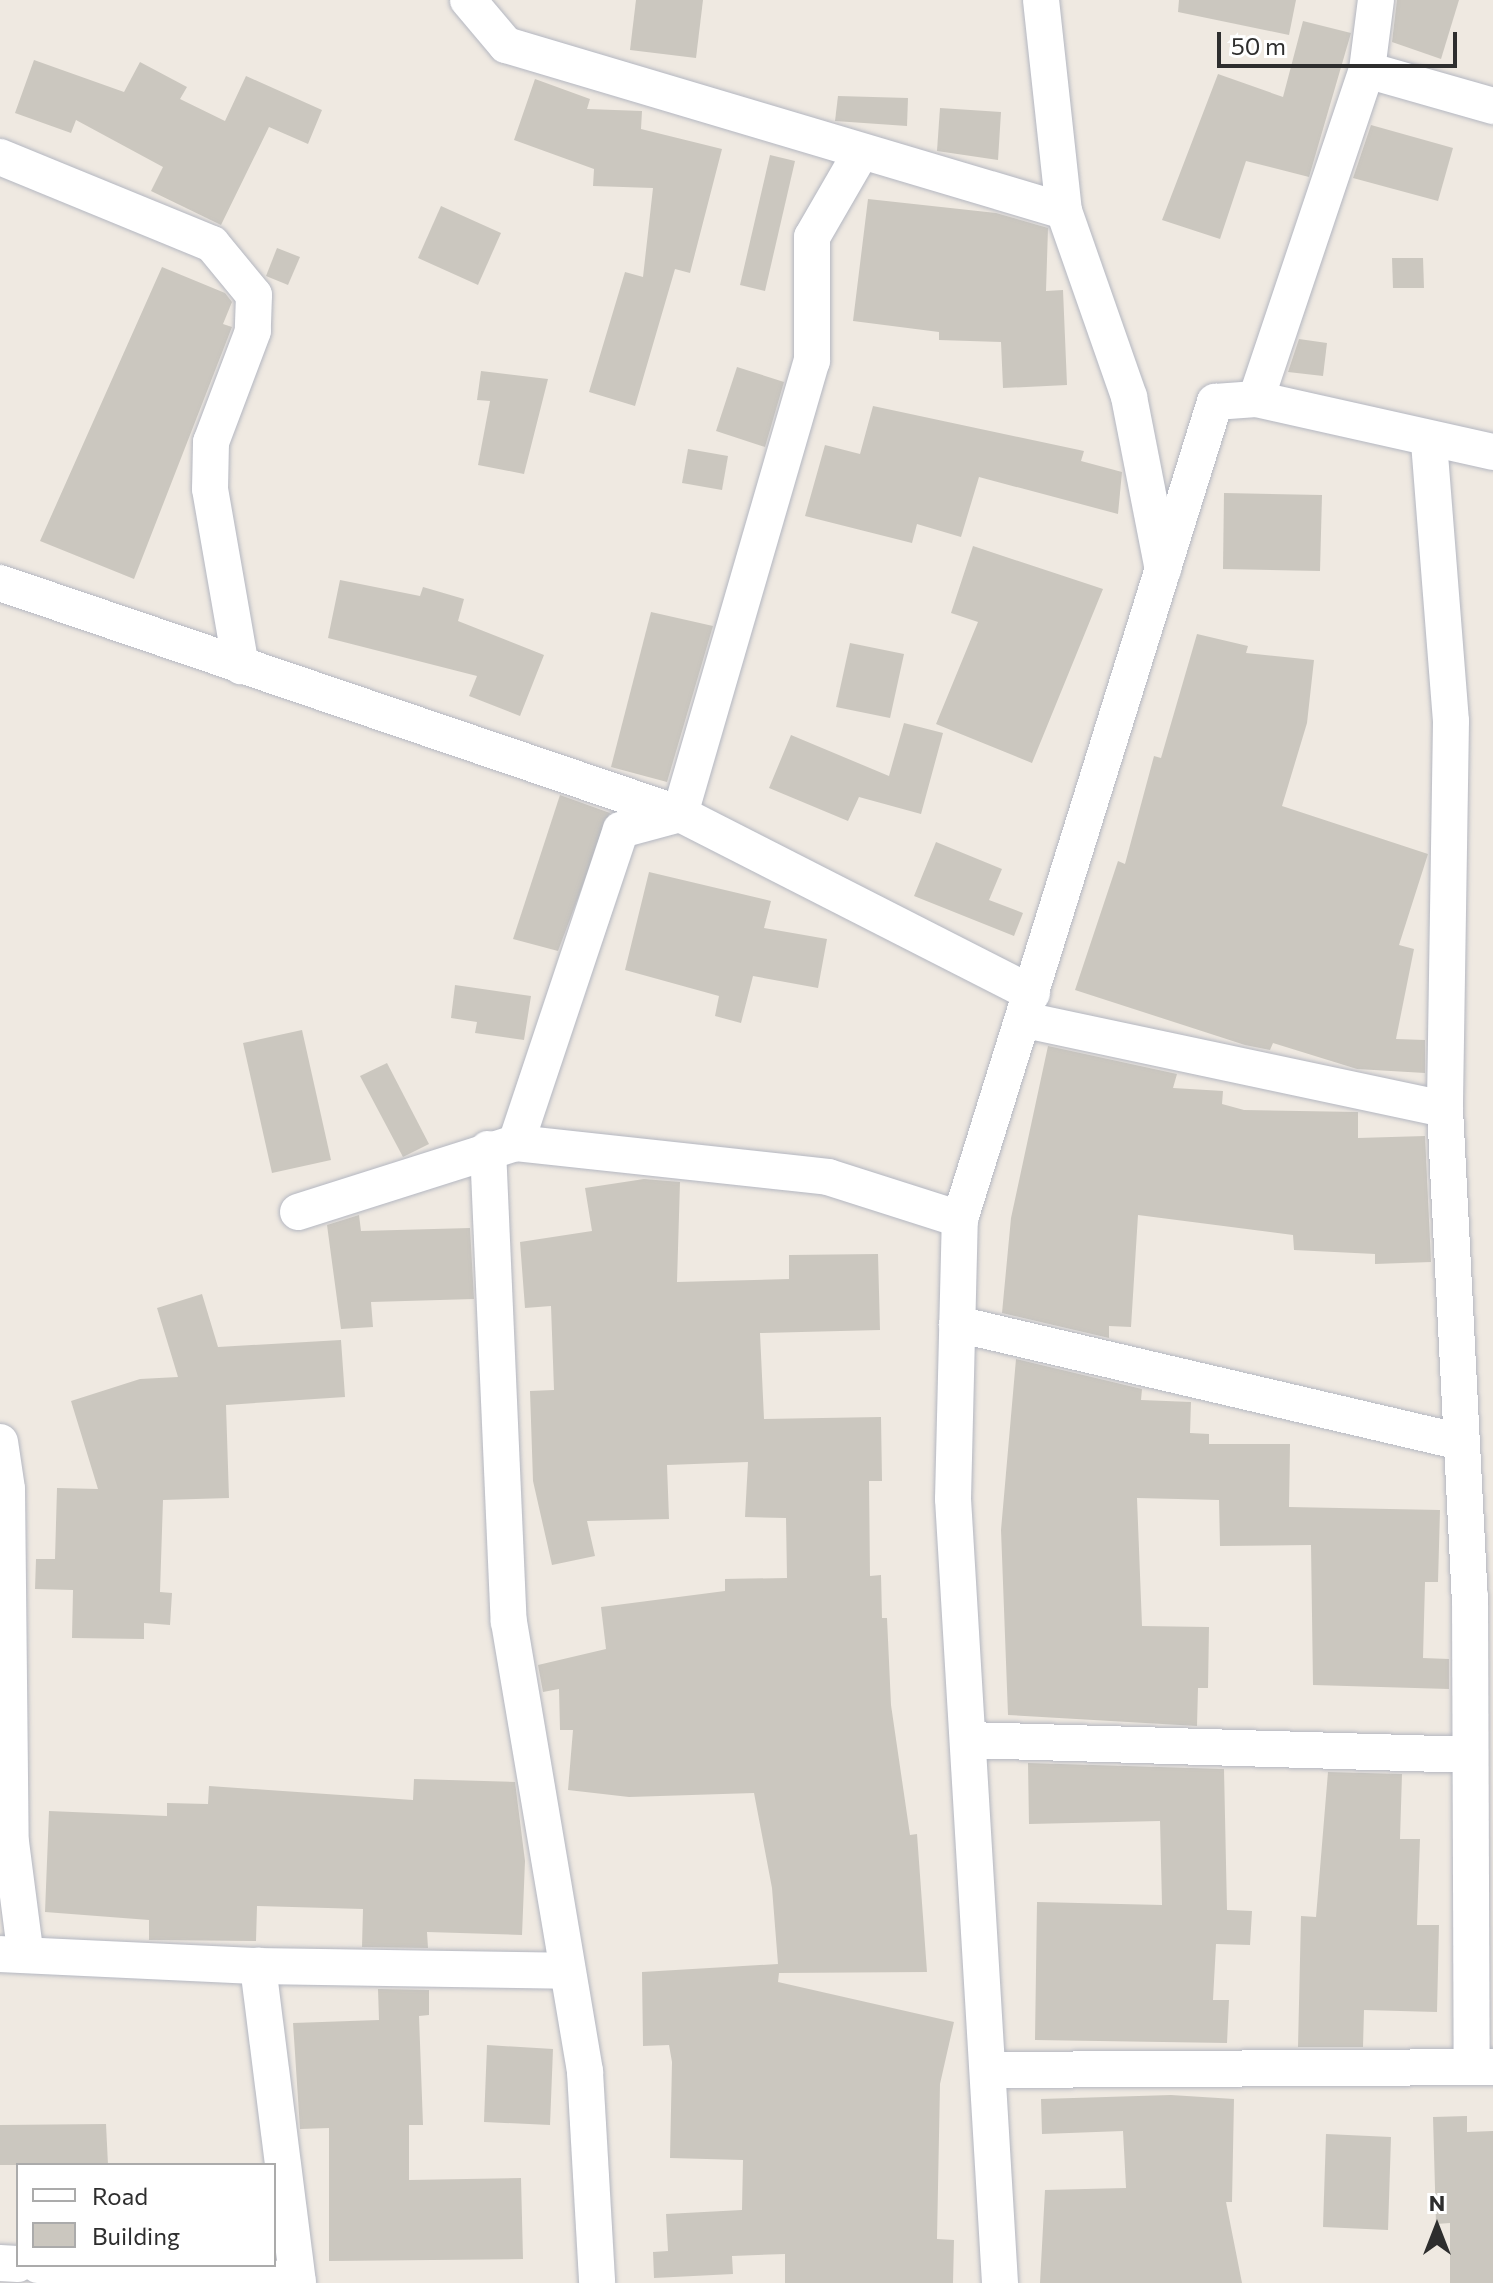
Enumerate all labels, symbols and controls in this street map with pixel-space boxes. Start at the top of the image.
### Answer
scale bar [1221,16,1461,66]
text: 50 m [1231,31,1286,60]
legend [16,2163,276,2267]
text: Road [92,2181,148,2210]
north arrow [1397,2187,1477,2267]
text: N [1429,2189,1445,2216]
text: Building [92,2221,180,2250]

